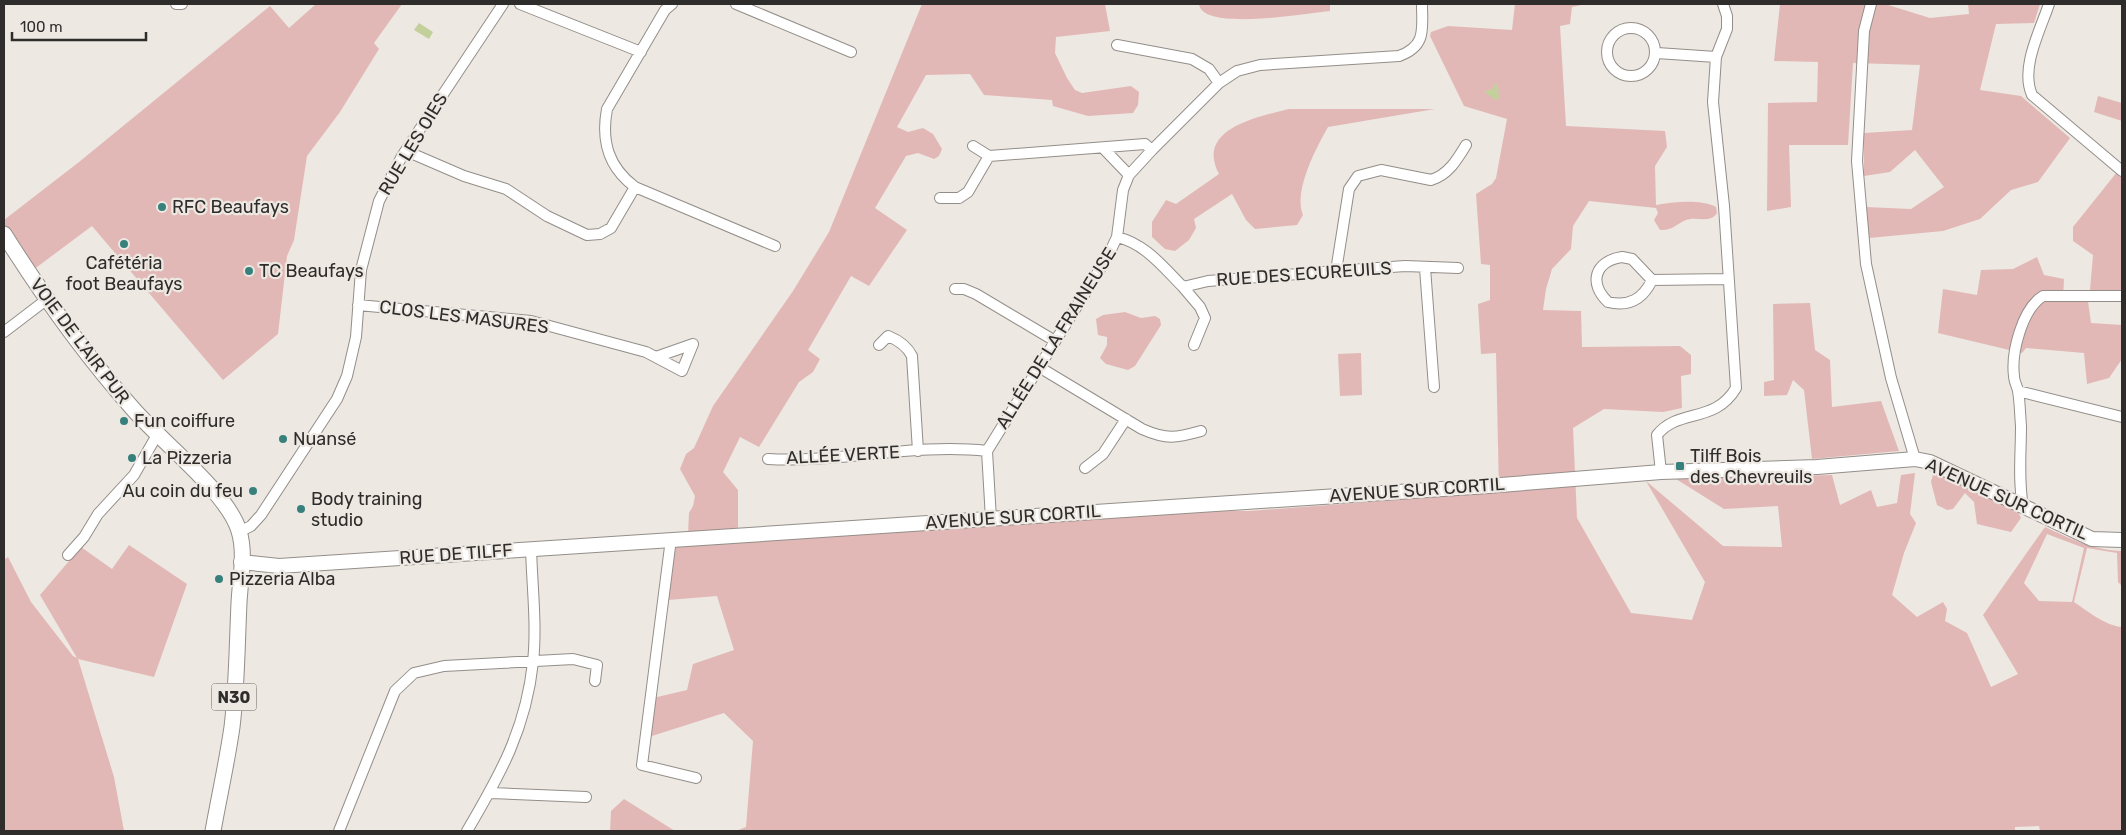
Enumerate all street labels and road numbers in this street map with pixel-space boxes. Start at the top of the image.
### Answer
street label: RUE LES OIES [374,89,452,199]
street label: ALLÉE DE LA FRAINEUSE [991,243,1121,433]
street label: RUE DES ECUREUILS [1216,257,1392,291]
street label: VOIE DE L'AIR PUR [26,274,135,408]
street label: CLOS LES MASURES [378,296,550,338]
street label: ALLÉE VERTE [786,441,900,469]
street label: AVENUE SUR CORTIL [1922,453,2092,545]
street label: AVENUE SUR CORTIL [1329,473,1505,507]
street label: AVENUE SUR CORTIL [925,500,1101,534]
street label: RUE DE TILFF [399,539,513,569]
road number: N30 [212,684,256,710]

